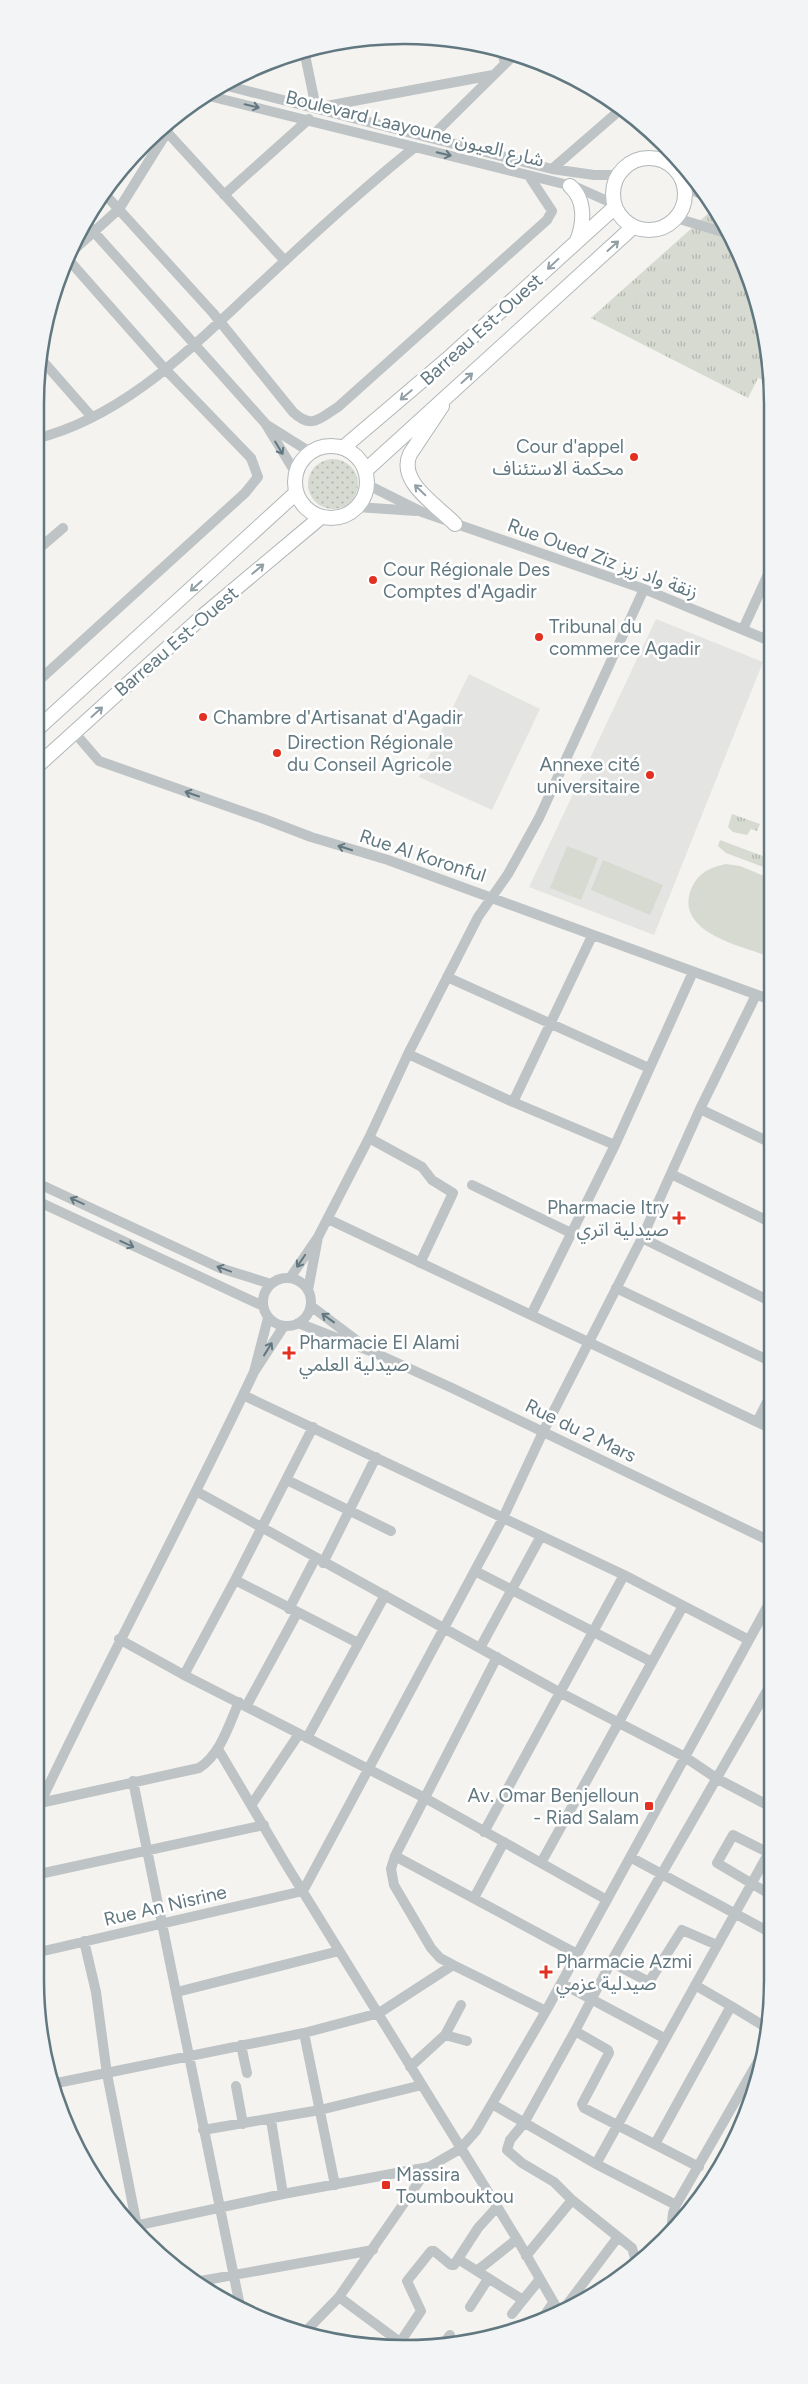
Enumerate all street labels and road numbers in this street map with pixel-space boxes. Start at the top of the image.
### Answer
street label: Boulevard Laayoune شارع العيون [283,85,546,174]
street label: Barreau Est-Ouest [416,268,547,390]
street label: Rue Oued Ziz زنقة واد زيز [504,513,701,604]
street label: Barreau Est-Ouest [110,581,243,701]
street label: Rue Al Koronful [357,824,489,887]
street label: Rue du 2 Mars [522,1394,640,1467]
street label: Rue An Nisrine [101,1880,229,1931]

